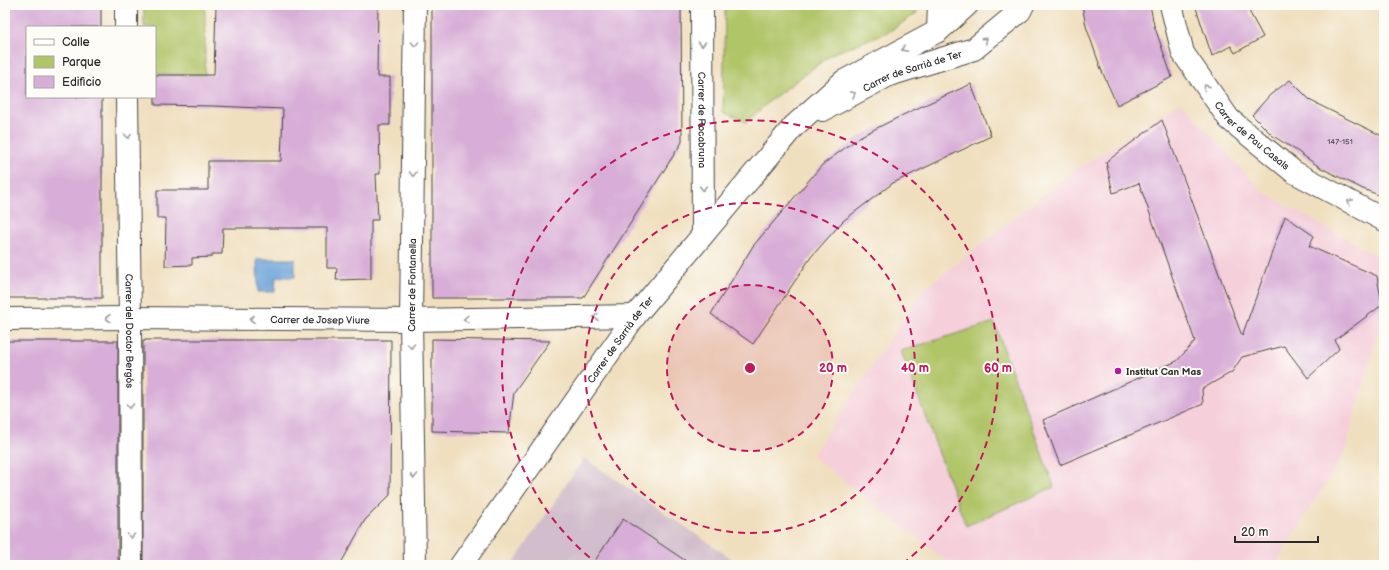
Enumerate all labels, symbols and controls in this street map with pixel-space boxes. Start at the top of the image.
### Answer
legend [26,26,156,98]
text: Calle [62,35,90,50]
one-way arrow [980,38,987,45]
one-way arrow [411,41,419,47]
one-way arrow [698,41,706,47]
one-way arrow [900,45,908,52]
street label: Carrer de Sarrià de Ter [861,48,964,95]
text: Parque [62,55,101,70]
street label: Carrer de Rocabruna [695,72,708,169]
text: Edificio [62,75,102,90]
one-way arrow [1203,84,1211,91]
one-way arrow [849,92,856,99]
street label: Carrer de Pau Casals [1212,99,1292,173]
one-way arrow [124,133,132,139]
house number: 147-151 [1327,137,1353,146]
one-way arrow [409,171,417,177]
one-way arrow [699,185,707,191]
one-way arrow [1346,199,1354,206]
street label: Carrer de Fontanella [406,238,419,332]
street label: Carrer del Doctor Bergós [122,274,135,388]
street label: Carrer de Sarrià de Ter [585,294,656,386]
one-way arrow [593,313,599,321]
one-way arrow [105,314,111,322]
street label: Carrer de Josep Viure [270,314,370,327]
one-way arrow [249,315,255,323]
one-way arrow [463,315,469,324]
one-way arrow [407,343,415,349]
centre of rings [743,361,757,375]
text: 20 m [819,361,847,376]
text: 40 m [901,361,929,376]
text: 60 m [984,361,1012,376]
marker: Institut Can Mas [1113,366,1123,376]
place label: Institut Can Mas [1126,366,1201,378]
one-way arrow [126,403,135,409]
one-way arrow [410,473,418,479]
scale bar [1235,518,1318,544]
text: 20 m [1241,525,1268,540]
one-way arrow [127,533,135,539]

